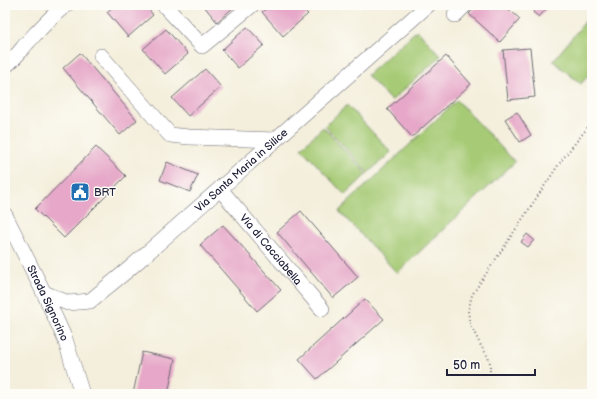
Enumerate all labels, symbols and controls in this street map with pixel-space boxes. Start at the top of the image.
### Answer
street label: Via Santa Maria in Silice [192,126,291,215]
public building icon: BRT [69,181,91,203]
place label: BRT [94,186,116,199]
street label: Via di Cacciabella [237,211,305,288]
street label: Strada Signorino [24,263,71,343]
scale bar [447,351,535,377]
text: 50 m [453,358,480,373]

